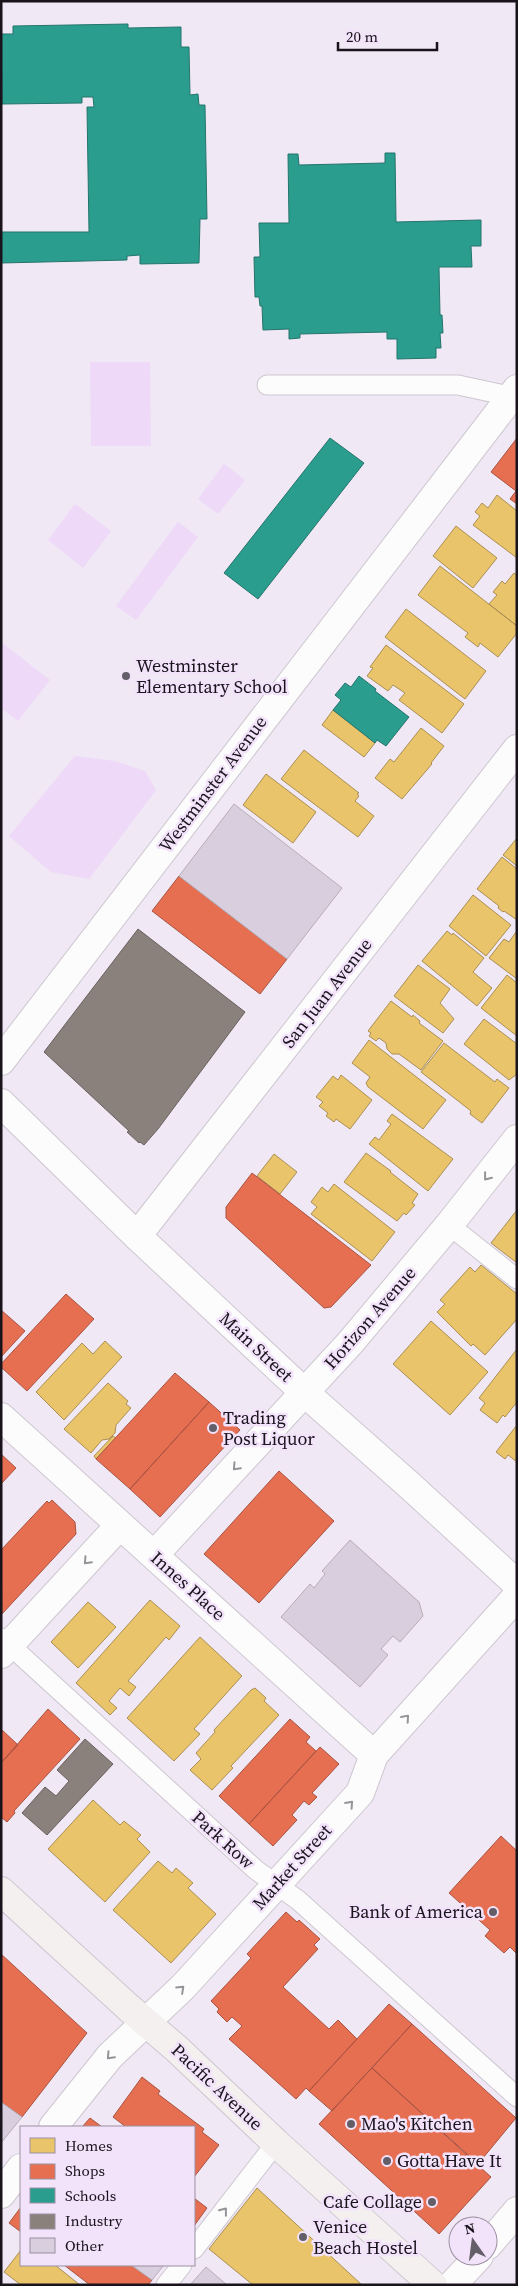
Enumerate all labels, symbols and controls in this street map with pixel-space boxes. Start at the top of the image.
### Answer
scale bar [338,20,437,52]
text: 20 m [346,26,378,47]
place label: Westminster Elementary School [136,653,287,699]
marker: Westminster Elementary School [120,670,132,682]
street label: Westminster Avenue [153,710,272,857]
street label: San Juan Avenue [276,932,378,1053]
one-way arrow [483,1172,492,1181]
street label: Horizon Avenue [318,1261,421,1375]
street label: Main Street [214,1306,299,1387]
place label: Trading Post Liquor [223,1405,315,1451]
marker: Trading Post Liquor [207,1422,219,1434]
one-way arrow [232,1462,241,1471]
street label: Innes Place [146,1545,231,1626]
one-way arrow [84,1555,93,1564]
one-way arrow [400,1715,409,1724]
one-way arrow [344,1801,353,1810]
street label: Park Row [187,1805,260,1875]
street label: Market Street [246,1818,337,1915]
place label: Bank of America [349,1899,484,1924]
marker: Bank of America [487,1906,499,1918]
one-way arrow [175,1986,184,1995]
street label: Pacific Avenue [166,2038,269,2136]
one-way arrow [107,2050,116,2059]
place label: Mao's Kitchen [361,2111,473,2136]
marker: Mao's Kitchen [345,2118,357,2130]
legend [20,2126,195,2266]
text: Homes [65,2135,112,2156]
place label: Gotta Have It [397,2148,501,2173]
marker: Gotta Have It [381,2155,393,2167]
text: Shops [65,2160,105,2181]
text: Schools [65,2185,116,2206]
place label: Cafe Collage [323,2189,422,2214]
marker: Cafe Collage [426,2196,438,2208]
one-way arrow [218,2207,227,2216]
text: Industry [65,2210,123,2231]
place label: Venice Beach Hostel [313,2214,418,2260]
north arrow [448,2216,498,2266]
text: N [462,2217,477,2239]
marker: Venice Beach Hostel [297,2231,309,2243]
text: Other [65,2235,104,2256]

